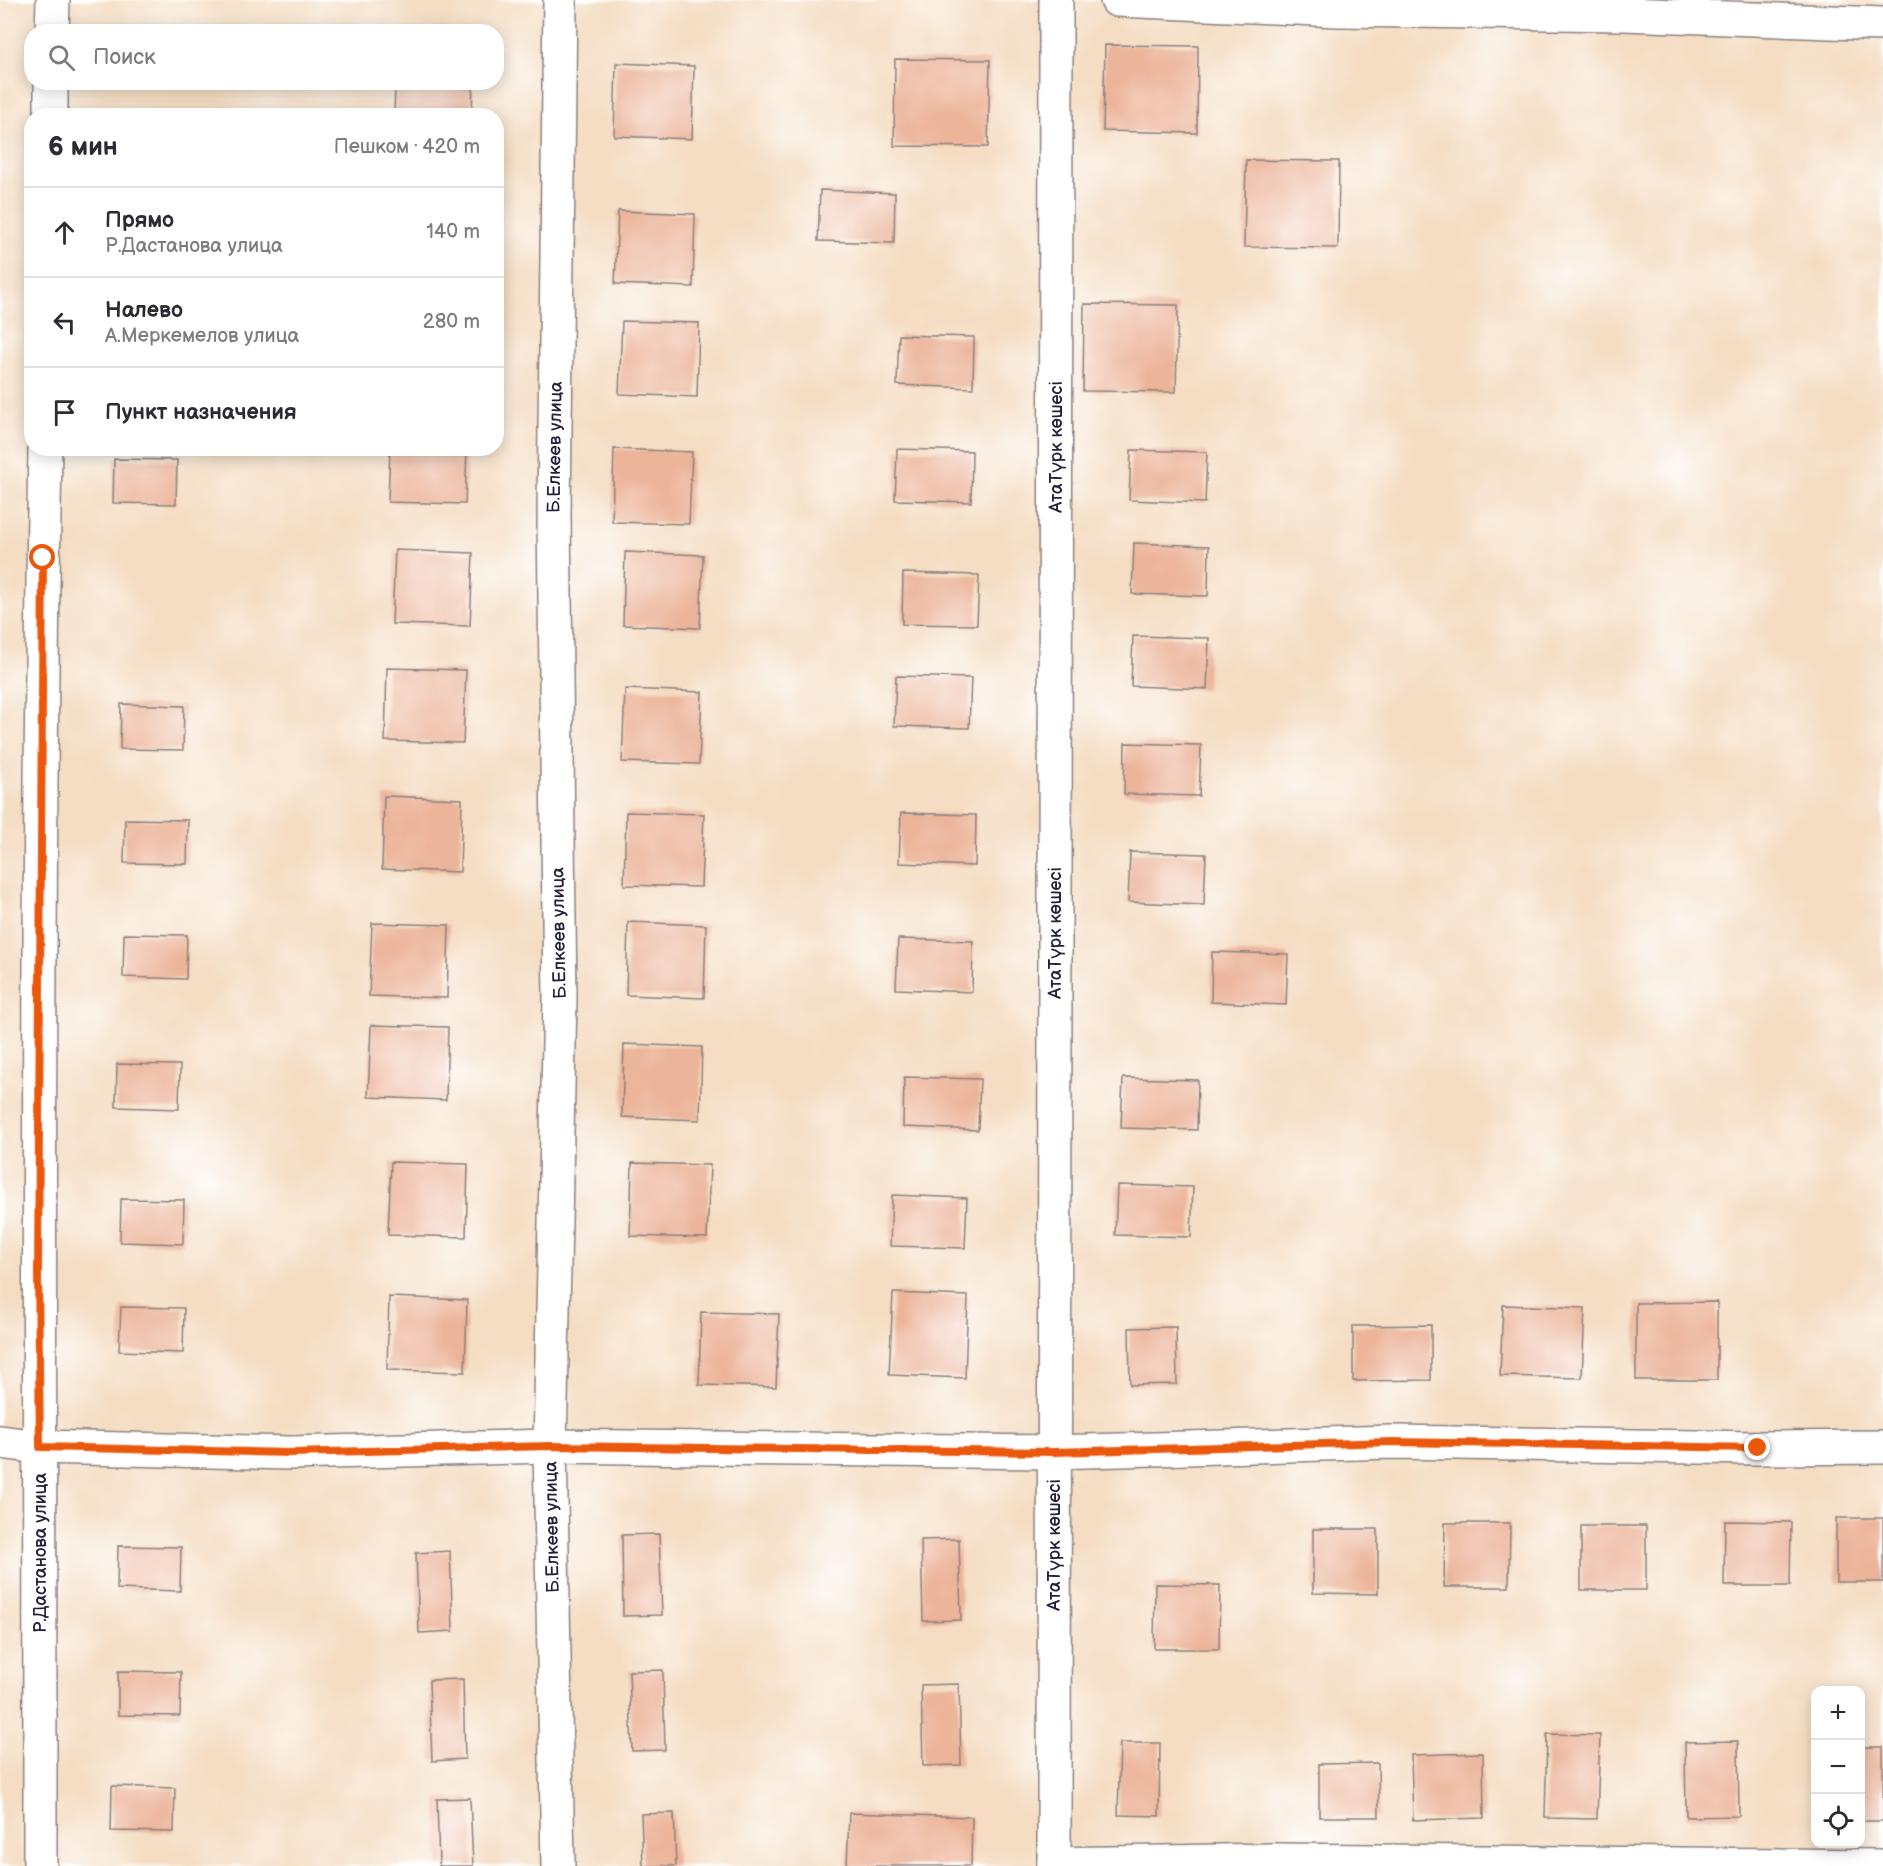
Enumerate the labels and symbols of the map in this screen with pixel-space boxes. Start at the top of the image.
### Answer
street label: Б.Елкеев улица [543,381,567,513]
street label: АтаТүрк көшесі [1046,381,1067,514]
route start [29,544,55,570]
street label: Б.Елкеев улица [547,867,571,999]
street label: АтаТүрк көшесі [1045,867,1066,1000]
route end [1744,1434,1770,1460]
street label: Б.Елкеев улица [540,1461,564,1593]
street label: Р.Дастанова улица [30,1473,51,1633]
street label: АтаТүрк көшесі [1044,1479,1065,1612]

